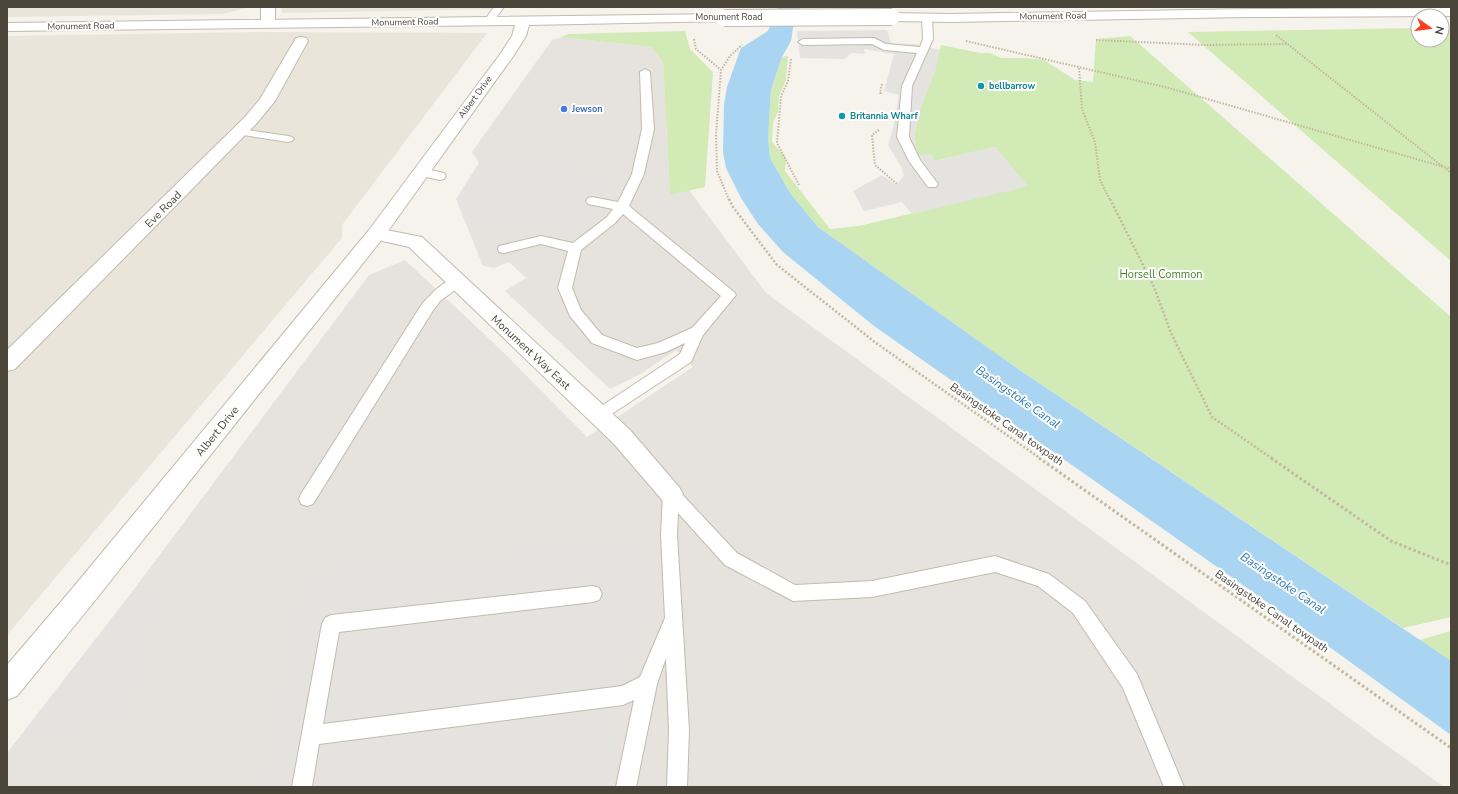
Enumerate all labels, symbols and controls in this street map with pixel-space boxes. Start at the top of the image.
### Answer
north arrow [1410,8,1450,48]
street label: Monument Road [1019,9,1087,23]
street label: Monument Road [696,11,762,23]
street label: Monument Road [371,15,439,29]
street label: Monument Road [47,19,115,33]
text: N [1431,24,1447,36]
street label: Albert Drive [456,73,495,121]
place label: bellbarrow [989,80,1035,92]
marker: bellbarrow [976,81,986,91]
place label: Jewson [571,103,602,115]
marker: Jewson [559,104,569,114]
place label: Britannia Wharf [850,110,919,122]
marker: Britannia Wharf [837,111,847,121]
street label: Eve Road [142,188,185,231]
park label: Horsell Common [1119,267,1203,282]
street label: Monument Way East [488,312,574,393]
water label: Basingstoke Canal [973,362,1064,432]
street label: Basingstoke Canal towpath [947,379,1067,469]
street label: Albert Drive [193,403,242,460]
water label: Basingstoke Canal [1237,548,1329,618]
street label: Basingstoke Canal towpath [1212,566,1332,656]

